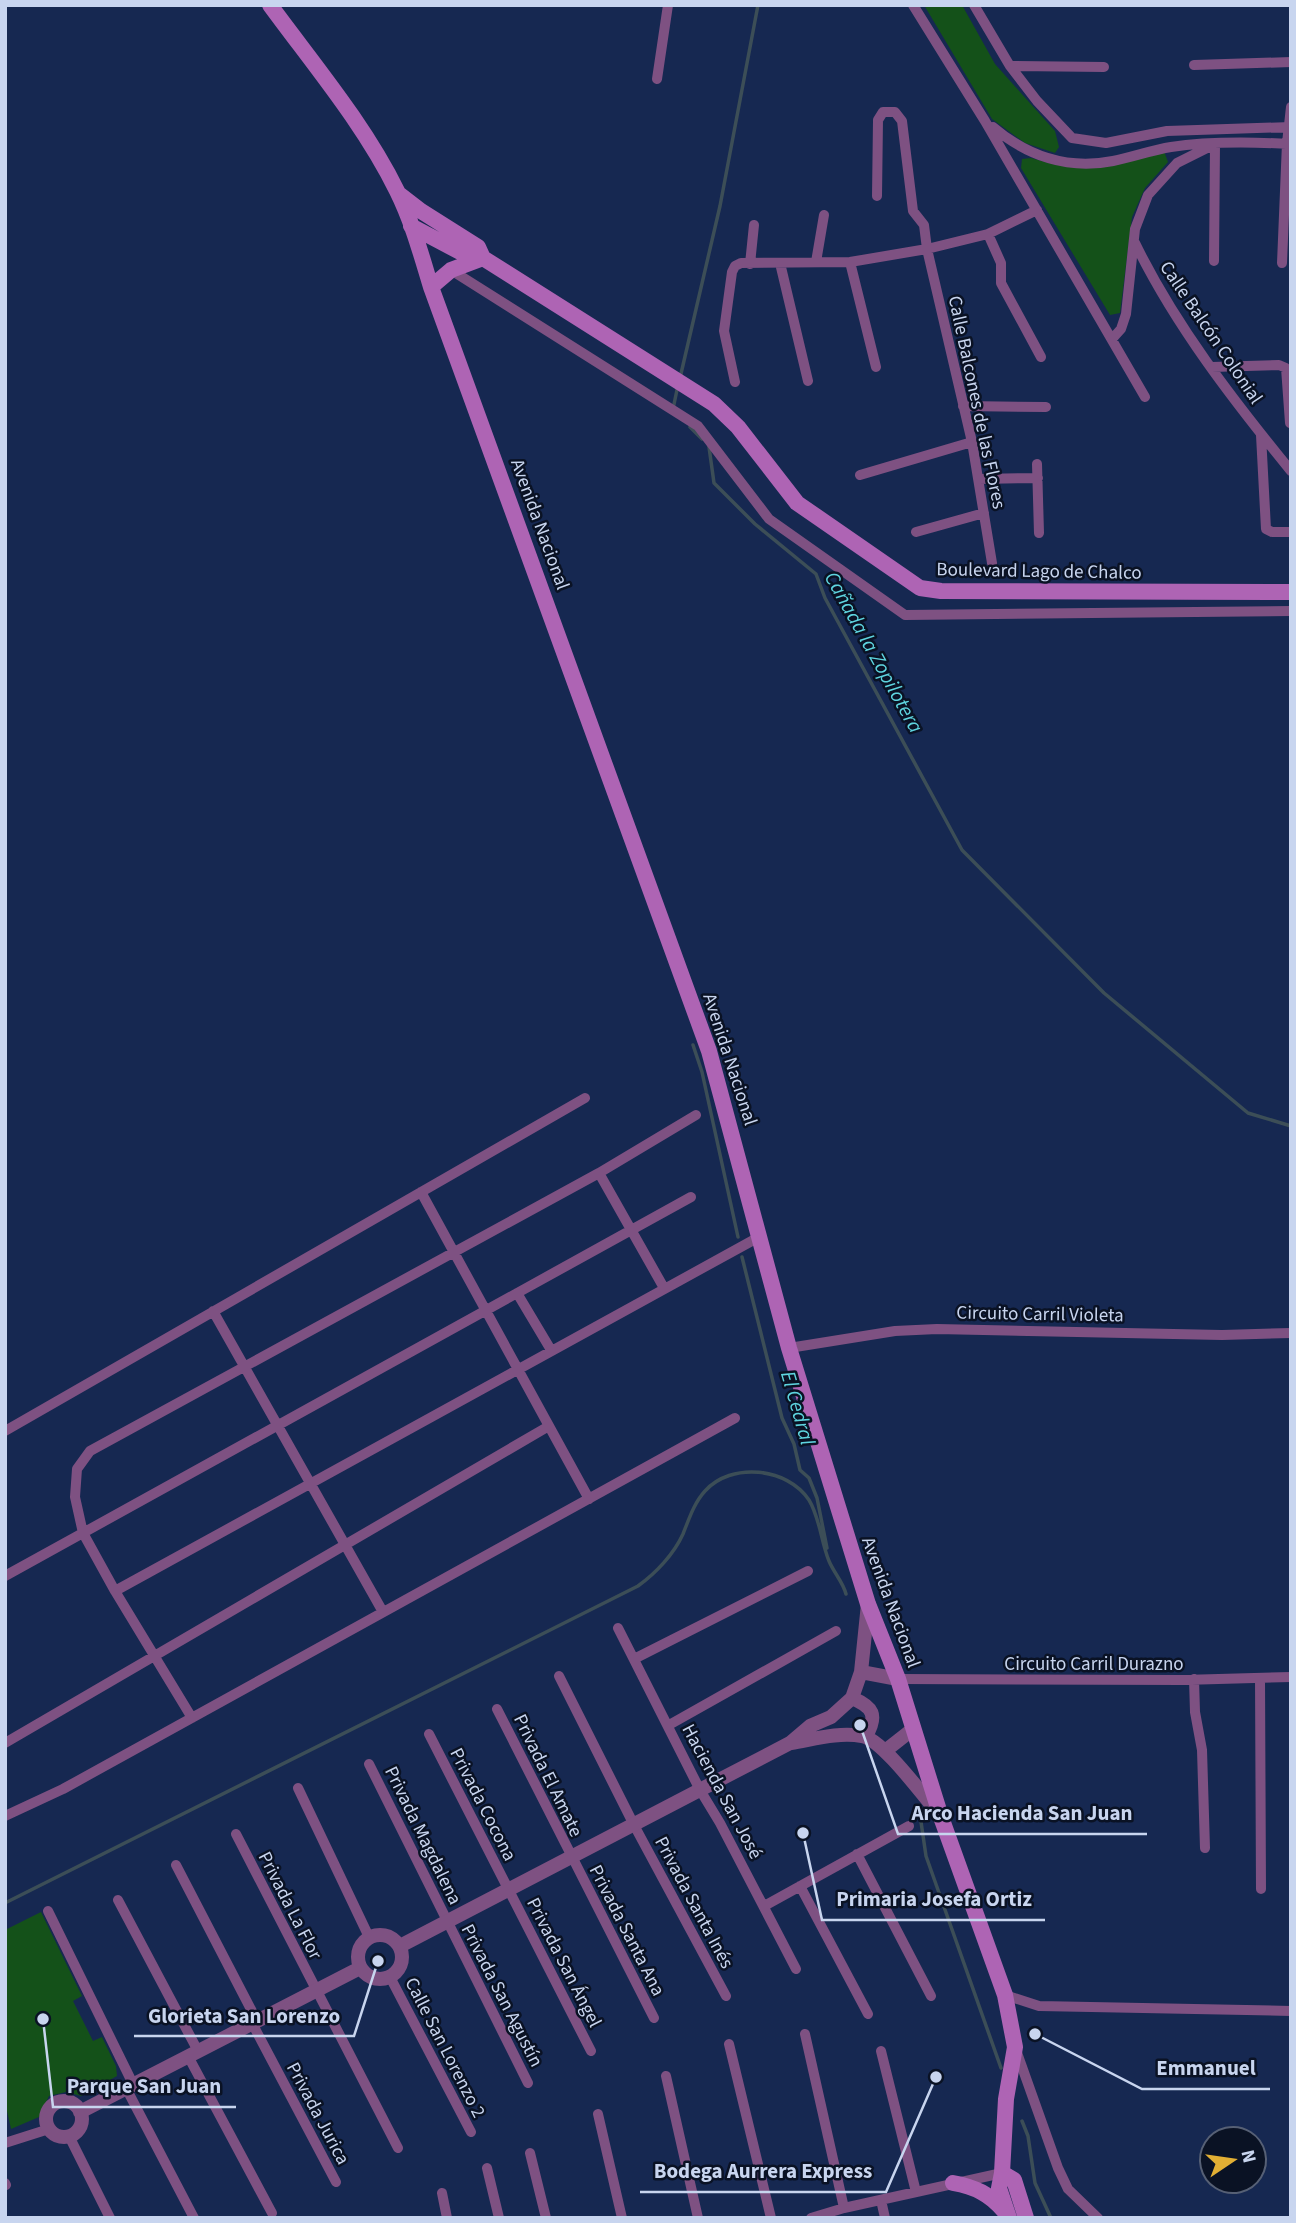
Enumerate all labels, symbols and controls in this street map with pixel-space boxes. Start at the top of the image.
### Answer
street label: Calle Balcón Colonial [1153,256,1269,410]
street label: Calle Balcones de las Flores [941,293,1012,511]
street label: Avenida Nacional [503,455,576,594]
street label: Boulevard Lago de Chalco [936,556,1142,587]
water label: Cañada la Zopilotera [817,566,931,738]
street label: Avenida Nacional [695,990,764,1129]
street label: Circuito Carril Violeta [956,1300,1124,1329]
water label: El Cedral [773,1367,823,1450]
street label: Avenida Nacional [854,1533,927,1672]
street label: Circuito Carril Durazno [1004,1651,1184,1678]
street label: Privada El Amate [506,1710,589,1842]
street label: Hacienda San José [675,1719,769,1864]
street label: Privada Cocona [443,1743,523,1866]
street label: Privada Magdalena [377,1762,468,1909]
callout: Arco Hacienda San Juan [898,1792,1147,1834]
text: Arco Hacienda San Juan [911,1798,1132,1828]
street label: Privada Santa Inés [647,1832,740,1974]
street label: Privada La Flor [251,1847,329,1965]
street label: Privada Santa Ana [582,1860,671,2001]
callout: Primaria Josefa Ortiz [822,1878,1045,1920]
text: Primaria Josefa Ortiz [836,1884,1032,1914]
street label: Privada San Ángel [519,1893,608,2032]
street label: Privada San Agustín [454,1920,549,2072]
street label: Calle San Lorenzo 2 [398,1973,492,2123]
callout: Glorieta San Lorenzo [134,1994,354,2036]
text: Glorieta San Lorenzo [148,2001,340,2031]
callout: Emmanuel [1142,2047,1270,2089]
text: Emmanuel [1156,2053,1256,2083]
street label: Privada Jurica [279,2058,356,2170]
callout: Parque San Juan [53,2065,236,2107]
text: Parque San Juan [67,2071,221,2101]
north arrow [1198,2125,1268,2195]
text: N [1234,2147,1263,2166]
callout: Bodega Aurrera Express [640,2150,886,2192]
text: Bodega Aurrera Express [654,2156,872,2186]

